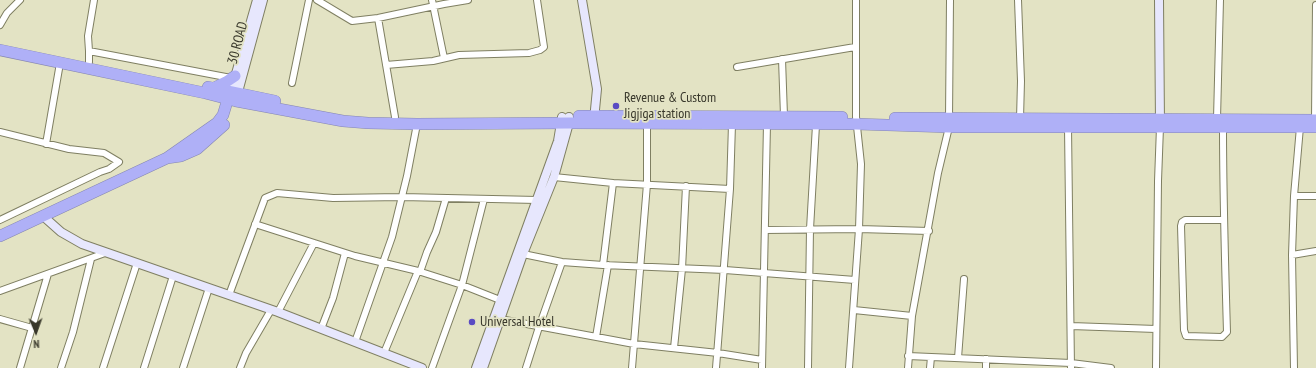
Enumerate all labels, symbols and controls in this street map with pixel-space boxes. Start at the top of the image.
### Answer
street label: 30 ROAD [224,20,252,66]
place label: Revenue & Custom Jigjiga station [624,90,716,122]
marker: Revenue & Custom Jigjiga station [611,101,621,111]
north arrow [16,312,56,352]
place label: Universal Hotel [480,314,554,330]
marker: Universal Hotel [467,317,477,327]
text: N [33,337,40,351]

